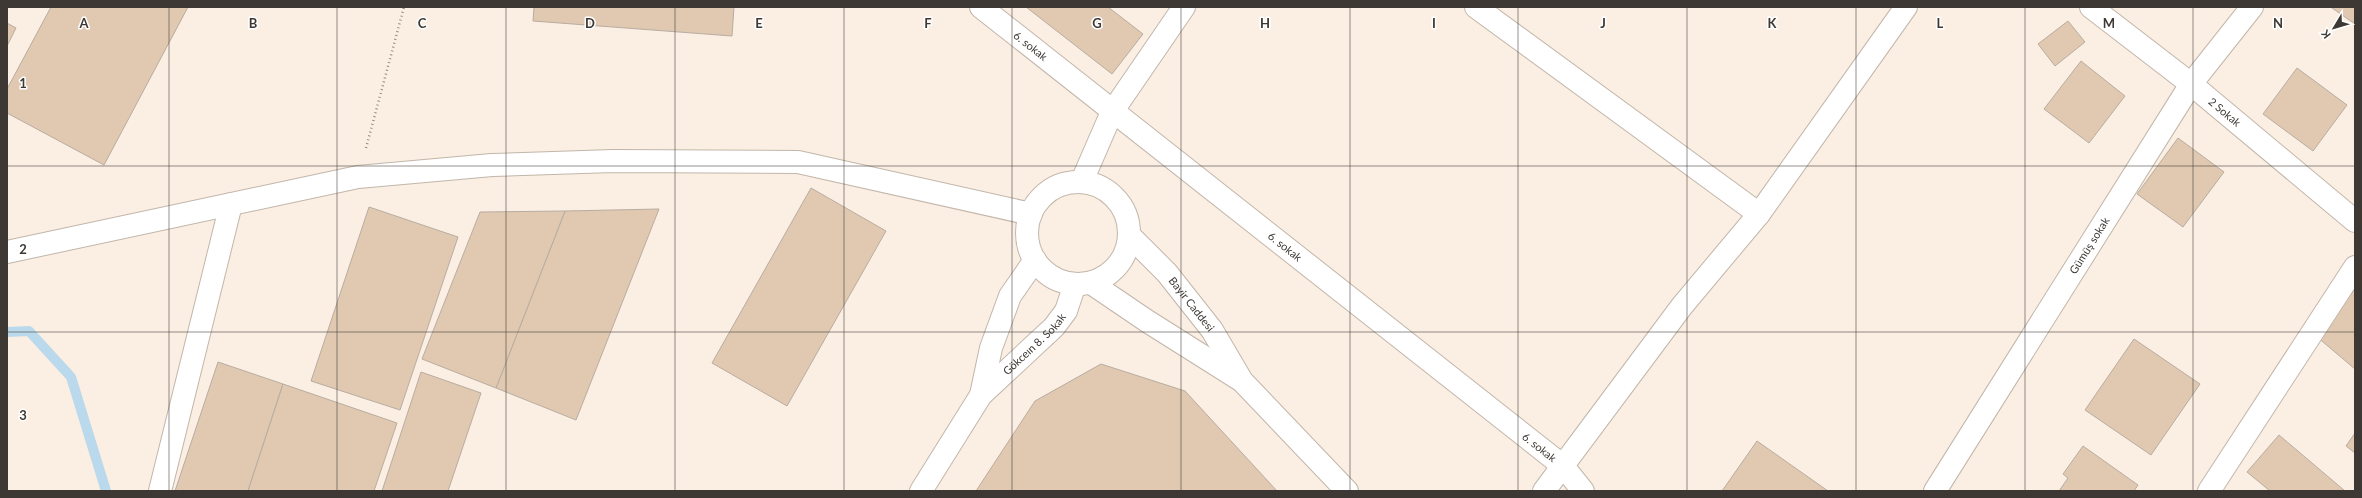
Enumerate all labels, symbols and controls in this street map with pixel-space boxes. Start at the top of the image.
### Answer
north arrow [2314,8,2354,48]
text: A [78,15,89,31]
text: B [249,15,258,31]
text: C [418,15,427,31]
text: D [585,15,595,31]
text: E [755,15,763,31]
text: F [924,15,932,31]
text: G [1092,15,1102,31]
text: H [1260,15,1270,31]
text: I [1432,15,1436,31]
text: J [1600,15,1606,31]
text: K [1768,15,1778,31]
text: L [1937,15,1944,31]
text: M [2103,15,2115,31]
text: N [2273,15,2283,31]
text: K [2318,27,2333,41]
street label: 6. sokak [1011,28,1051,63]
text: 1 [19,75,27,91]
street label: 2 Sokak [2206,95,2244,129]
street label: Gümüş sokak [2066,214,2112,276]
street label: 6. sokak [1266,229,1305,264]
text: 2 [19,241,27,257]
street label: Bayir Caddesi [1167,274,1218,334]
street label: Gökceın 8. Sokak [1000,310,1068,377]
text: 3 [19,407,27,423]
street label: 6. sokak [1520,430,1559,464]

